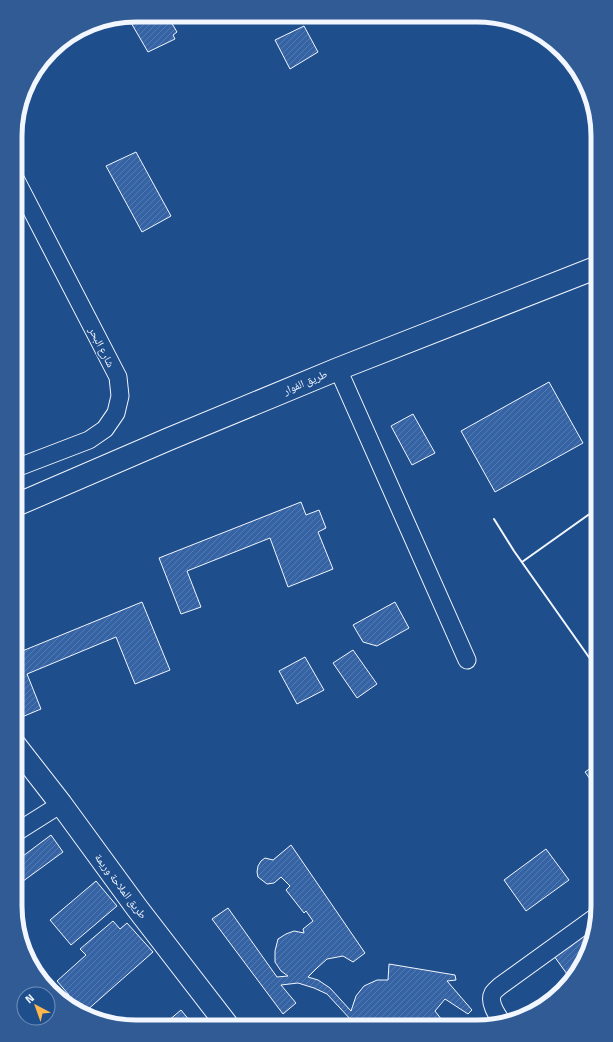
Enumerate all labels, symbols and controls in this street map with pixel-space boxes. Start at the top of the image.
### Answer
street label: شارع البحر [85,323,119,370]
street label: طريق الفوار [280,366,329,399]
street label: طريق الملاحة وريمة [91,850,151,922]
north arrow [16,986,56,1026]
text: N [21,990,38,1007]

